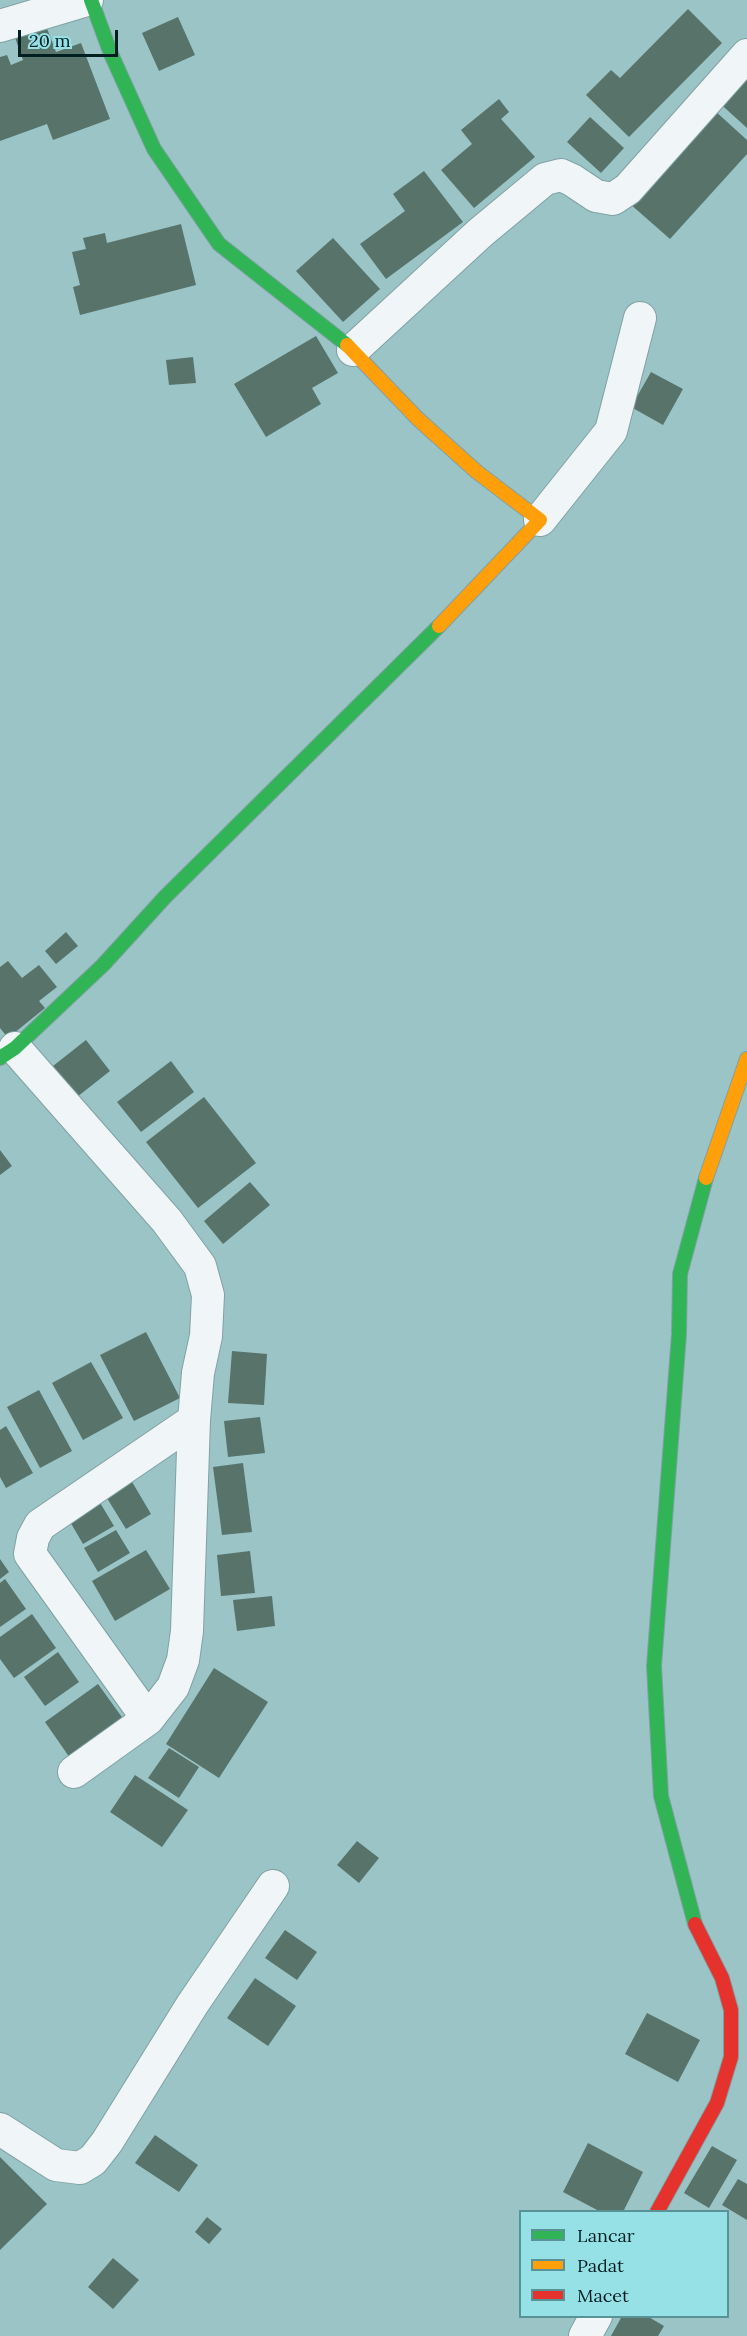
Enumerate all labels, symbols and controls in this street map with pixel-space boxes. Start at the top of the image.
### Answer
scale bar [21,18,122,56]
text: 20 m [29,29,71,52]
legend [519,2210,729,2318]
text: Lancar [577,2224,635,2247]
text: Padat [577,2254,624,2277]
text: Macet [577,2284,629,2307]

